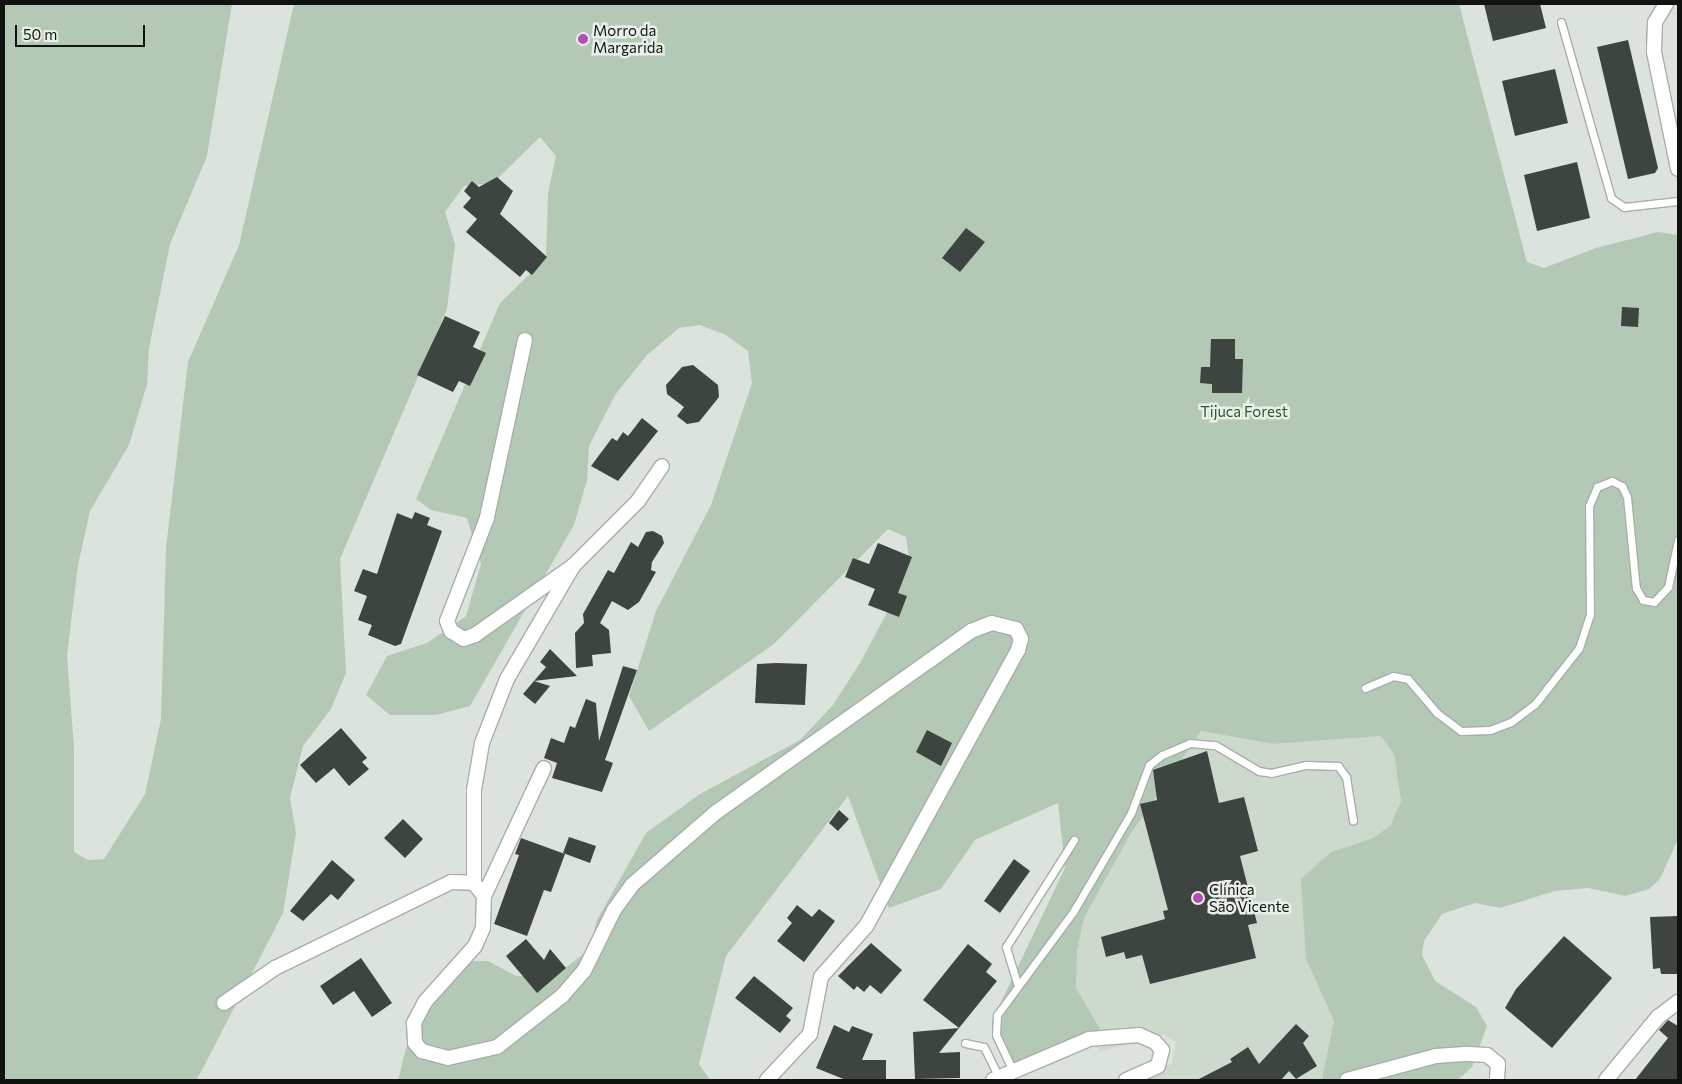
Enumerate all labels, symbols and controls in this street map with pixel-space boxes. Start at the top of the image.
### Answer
scale bar [18,15,148,47]
place label: Morro da Margarida [593,21,663,56]
text: 50 m [23,25,57,43]
marker: Morro da Margarida [577,33,589,45]
park label: Tijuca Forest [1200,403,1288,421]
place label: Clínica São Vicente [1209,880,1289,915]
marker: Clínica São Vicente [1191,891,1205,905]

